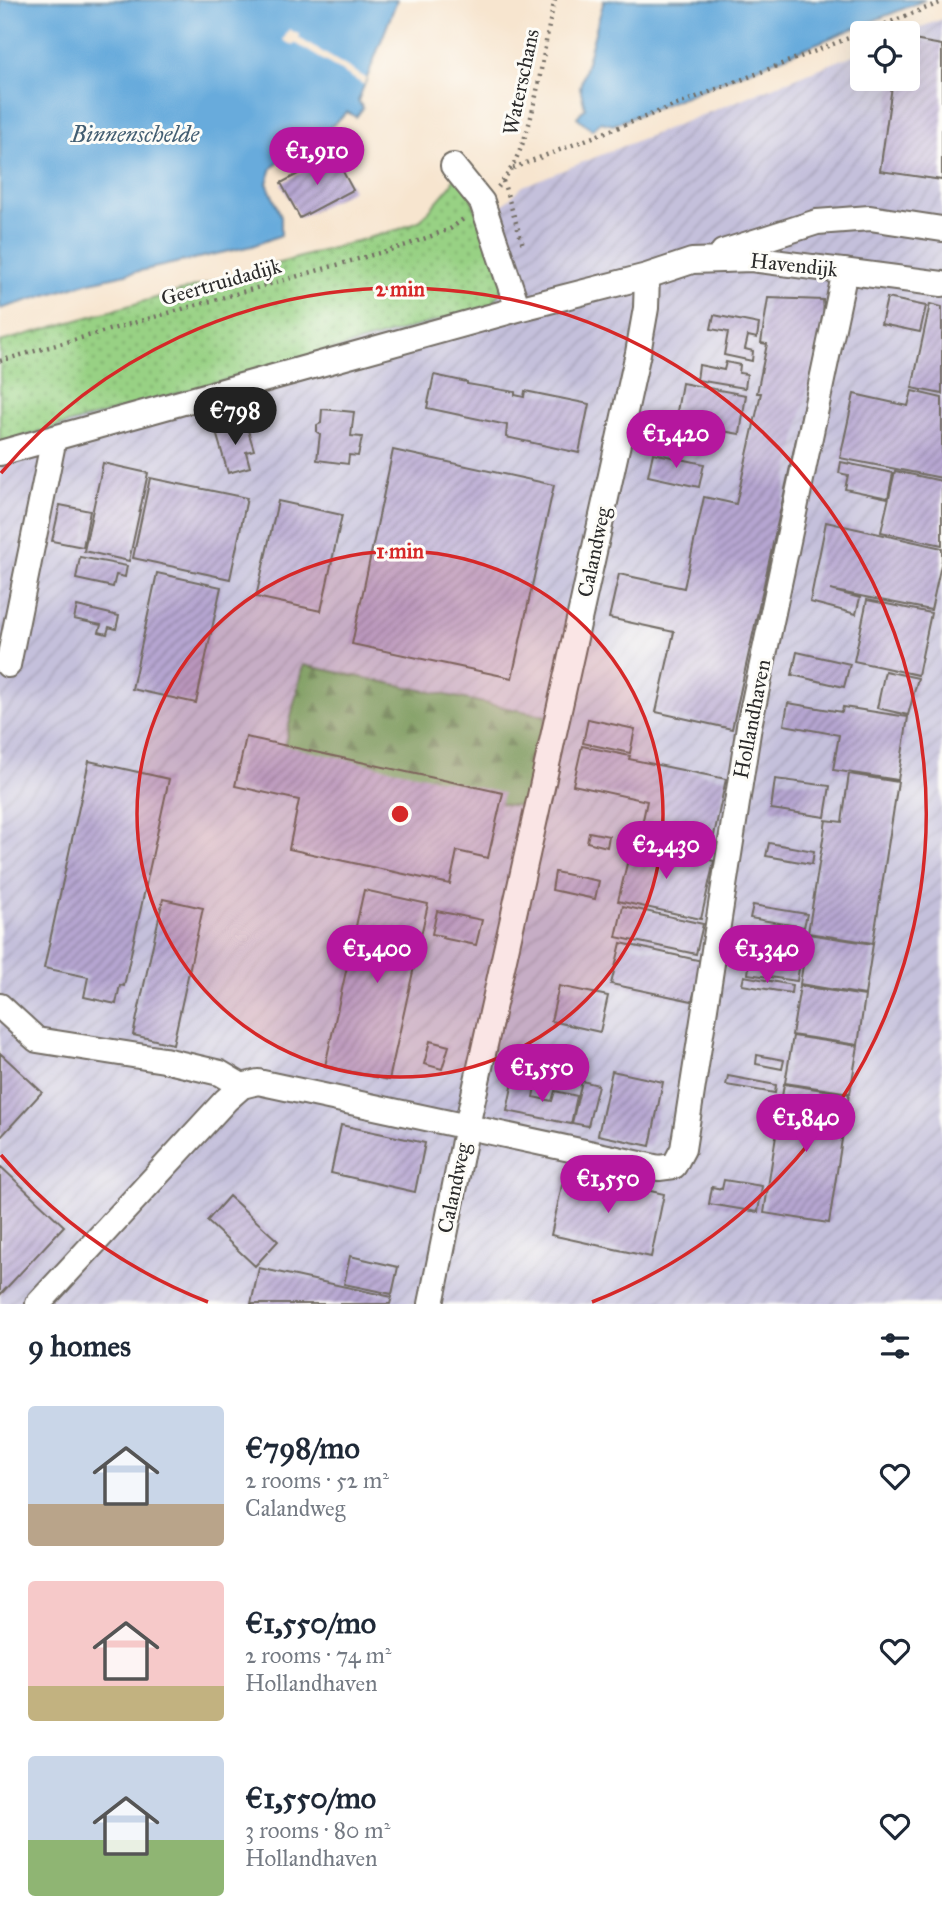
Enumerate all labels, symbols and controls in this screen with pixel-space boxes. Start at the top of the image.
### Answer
map controls [850,21,920,91]
button: locate [850,21,920,91]
street label: Waterschans [497,27,545,137]
water label: Binnenschelde [70,120,200,148]
pin: €1,910 [260,128,374,187]
text: €1,910 [285,136,349,164]
street label: Havendijk [749,247,839,283]
street label: Geertruidadijk [158,252,284,312]
text: 2 min [375,276,425,302]
pin: €798 [194,388,276,447]
text: €798 [210,396,260,424]
pin: €1,420 [619,410,733,470]
text: €1,420 [643,419,709,447]
street label: Calandweg [572,504,616,600]
text: 1 min [376,538,424,564]
street label: Hollandhaven [728,657,776,781]
centre of rings [388,802,412,826]
pin: €2,430 [609,822,723,881]
text: €2,430 [632,830,700,858]
pin: €1,400 [320,926,434,985]
pin: €1,340 [710,926,824,985]
text: €1,400 [343,934,412,962]
text: €1,340 [735,934,799,962]
pin: €1,550 [485,1044,599,1104]
text: €1,550 [510,1053,574,1081]
pin: €1,840 [749,1094,863,1154]
text: €1,840 [772,1103,840,1131]
street label: Calandweg [432,1140,476,1236]
pin: €1,550 [551,1156,665,1215]
text: €1,550 [576,1164,640,1192]
icon: filters [876,1327,914,1365]
text: 9 homes [28,1328,131,1364]
text: €798/mo [245,1430,360,1466]
icon: home [84,1434,168,1518]
icon: heart [876,1457,914,1495]
text: 2 rooms · 52 m² [245,1466,389,1494]
text: Calandweg [245,1494,345,1522]
text: €1,550/mo [245,1605,376,1641]
icon: home [84,1609,168,1693]
icon: heart [876,1632,914,1670]
text: 2 rooms · 74 m² [245,1641,391,1669]
text: Hollandhaven [245,1669,378,1697]
text: €1,550/mo [245,1780,376,1816]
icon: home [84,1784,168,1868]
icon: heart [876,1807,914,1845]
text: 3 rooms · 80 m² [245,1816,390,1844]
text: Hollandhaven [245,1844,378,1872]

